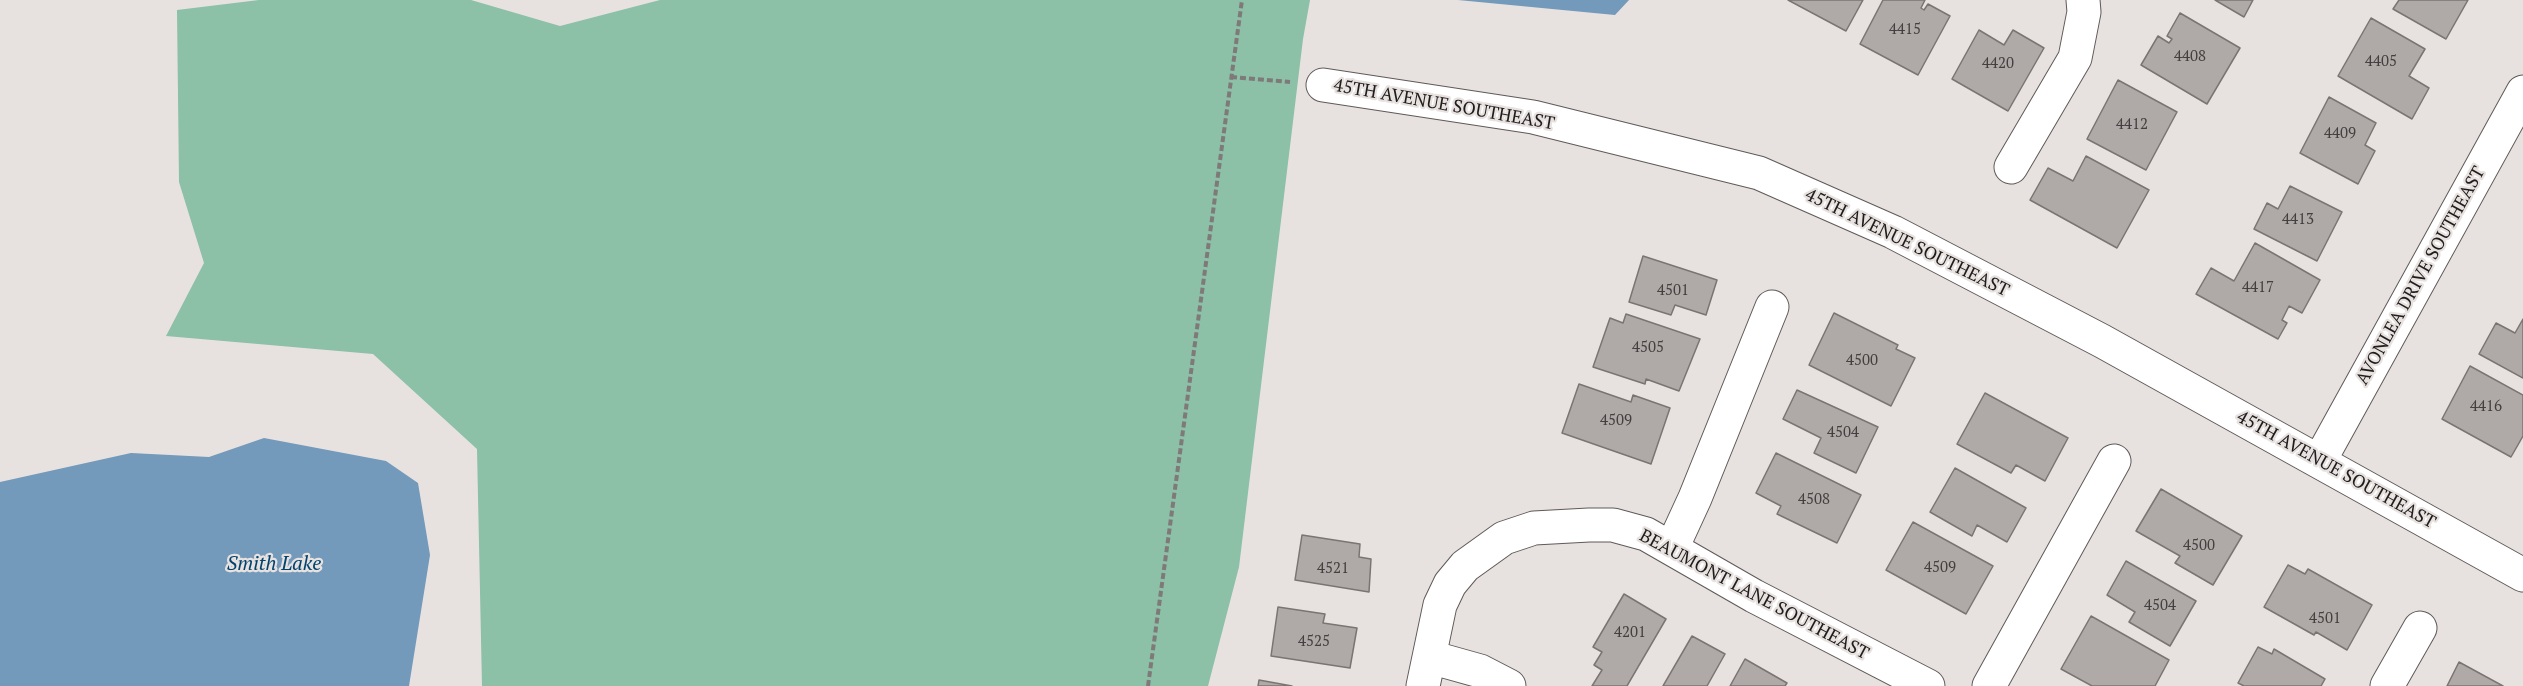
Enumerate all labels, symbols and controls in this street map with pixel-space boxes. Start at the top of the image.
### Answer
house number: 4415 [1889,21,1921,39]
house number: 4408 [2174,48,2206,66]
house number: 4405 [2365,53,2397,71]
house number: 4420 [1982,55,2014,73]
street label: 45TH AVENUE SOUTHEAST [1332,75,1556,135]
house number: 4412 [2116,116,2148,134]
house number: 4409 [2324,125,2356,143]
street label: AVONLEA DRIVE SOUTHEAST [2352,163,2490,389]
street label: 45TH AVENUE SOUTHEAST [1802,184,2012,302]
house number: 4413 [2282,211,2314,229]
house number: 4417 [2242,279,2274,297]
house number: 4501 [1657,282,1689,300]
house number: 4505 [1632,339,1664,357]
house number: 4500 [1846,352,1878,370]
house number: 4416 [2470,398,2502,416]
street label: 45TH AVENUE SOUTHEAST [2233,406,2439,534]
house number: 4509 [1600,412,1632,430]
house number: 4504 [1827,424,1859,442]
house number: 4508 [1798,491,1830,509]
street label: BEAUMONT LANE SOUTHEAST [1636,525,1872,665]
house number: 4500 [2183,537,2215,555]
water label: Smith Lake [227,552,321,576]
house number: 4509 [1924,559,1956,577]
house number: 4521 [1317,560,1349,578]
house number: 4504 [2144,597,2176,615]
house number: 4501 [2309,610,2341,628]
house number: 4201 [1614,624,1646,642]
house number: 4525 [1298,633,1330,651]

